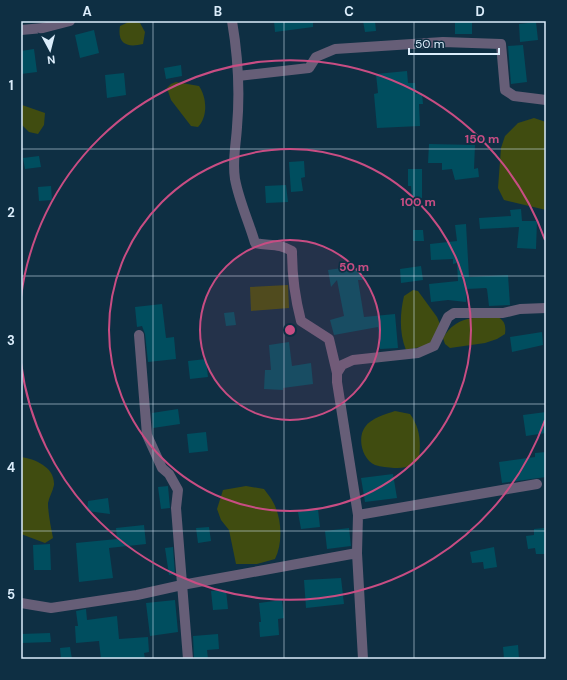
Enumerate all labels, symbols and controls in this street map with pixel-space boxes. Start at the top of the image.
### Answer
text: A [82,3,92,20]
text: B [214,3,222,20]
text: C [344,3,354,20]
text: D [475,3,485,20]
north arrow [30,30,70,70]
scale bar [409,30,499,56]
text: 50 m [415,36,444,52]
text: N [46,52,56,67]
text: 1 [9,77,13,94]
text: 150 m [465,131,499,147]
text: 100 m [400,194,436,210]
text: 2 [7,204,15,221]
text: 50 m [339,259,369,275]
centre of rings [283,323,297,337]
text: 3 [7,332,15,349]
text: 4 [7,459,15,476]
text: 5 [7,586,15,603]

